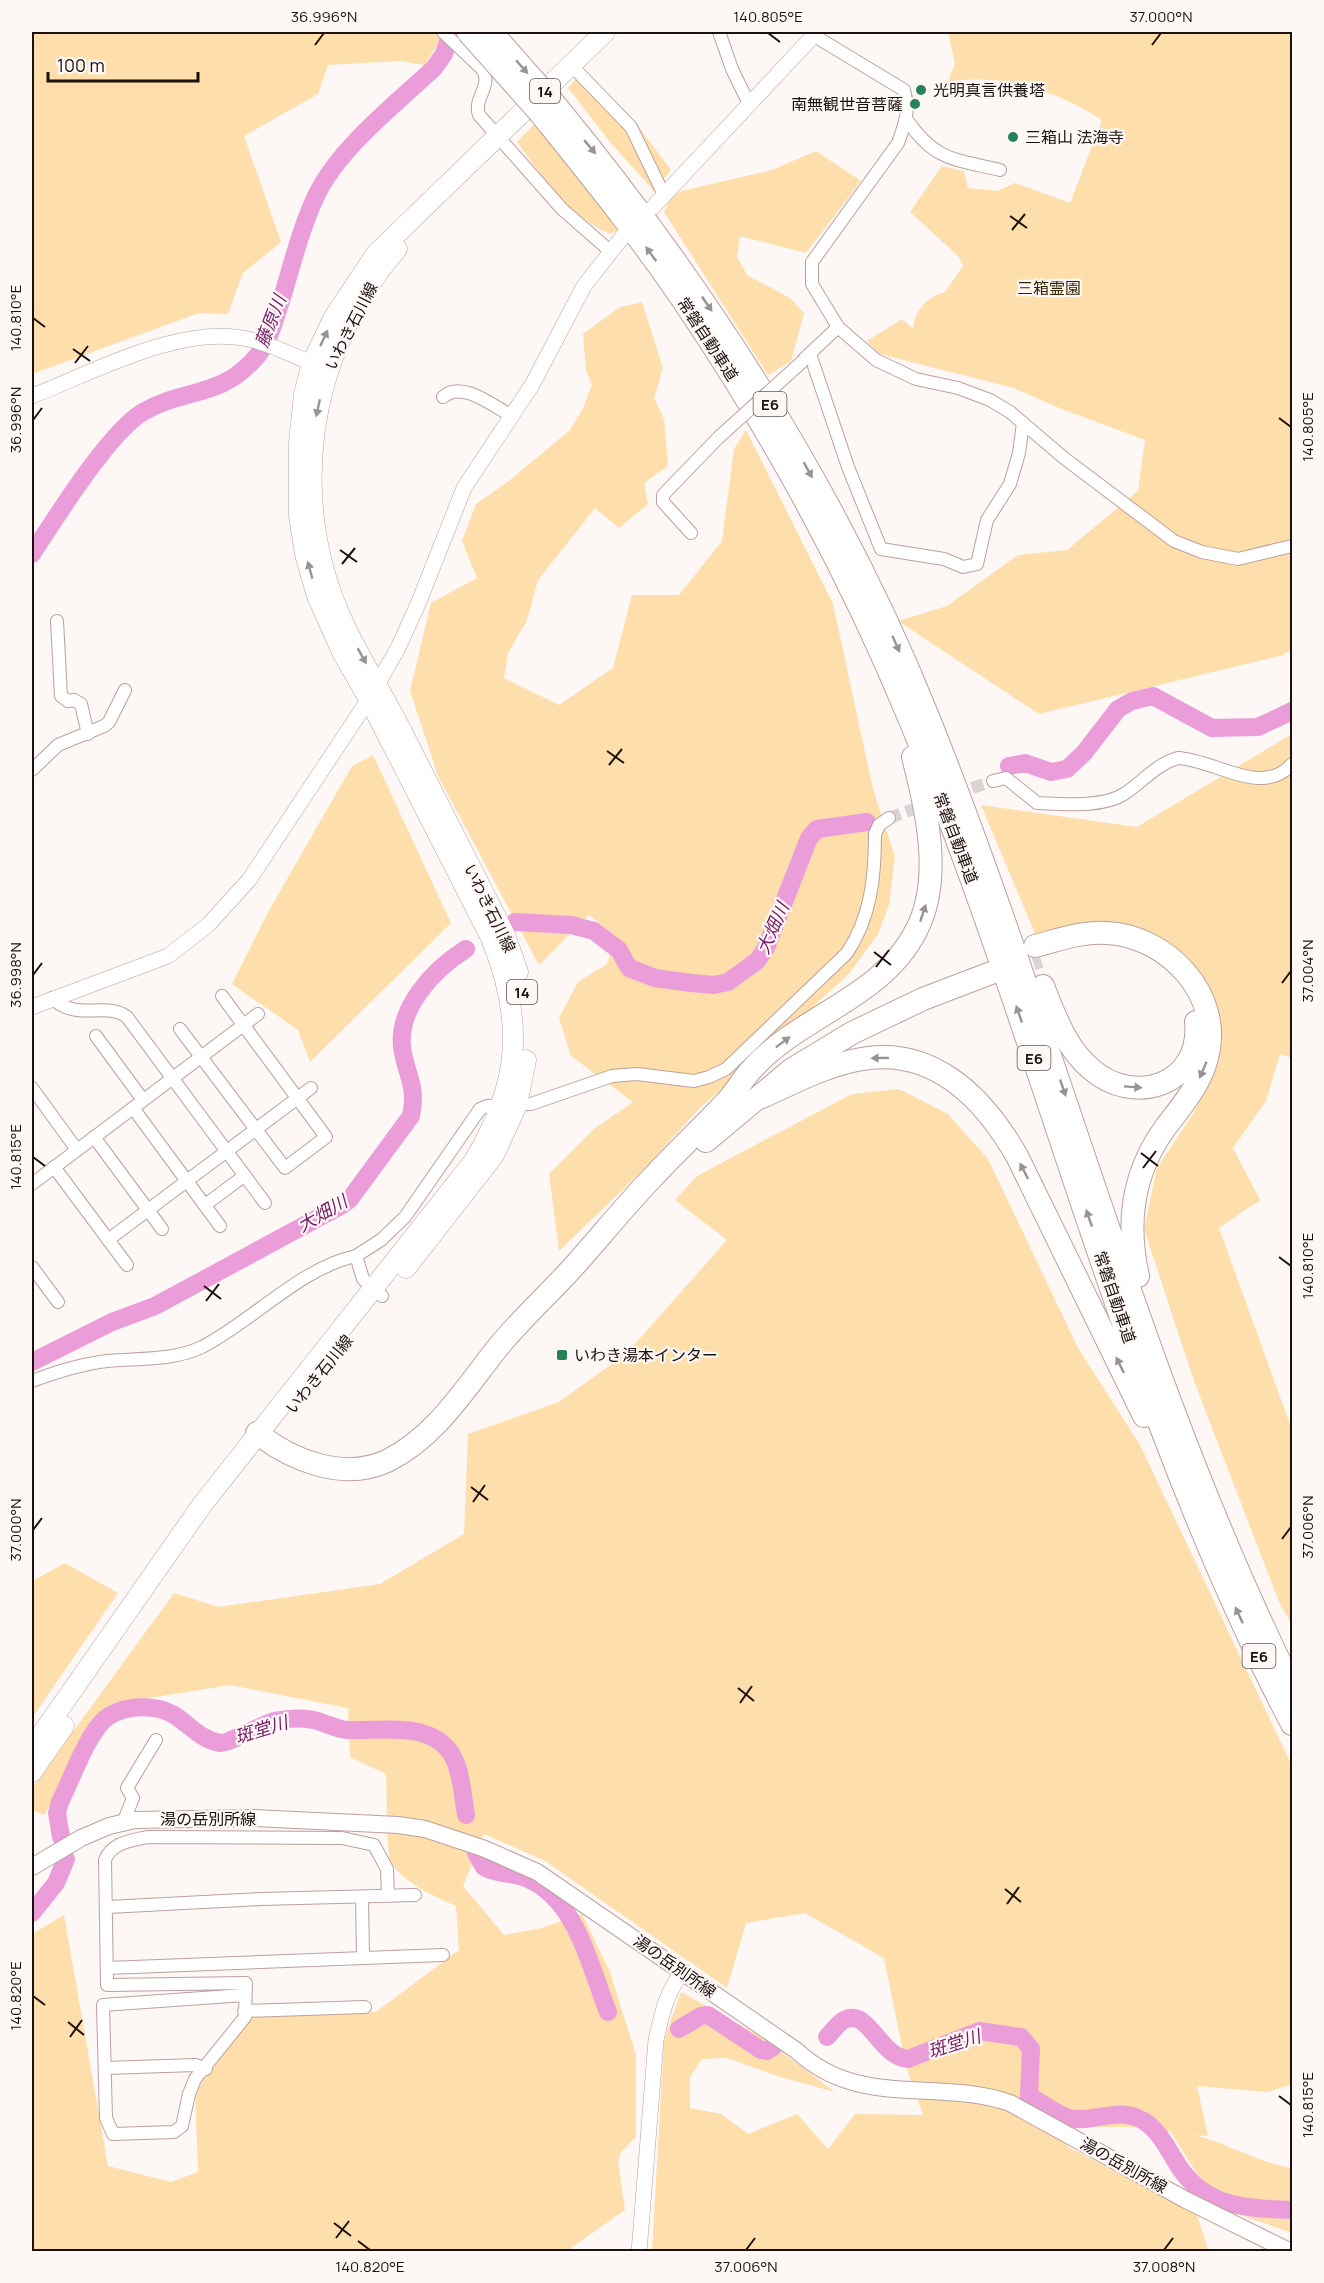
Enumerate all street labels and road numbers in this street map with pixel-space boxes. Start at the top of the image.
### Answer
road number: 14 [530,79,560,103]
street label: いわき石川線 [319,278,383,374]
street label: 常磐自動車道 [673,293,743,385]
road number: E6 [754,392,786,416]
street label: 常磐自動車道 [929,789,983,887]
street label: いわき石川線 [459,860,521,956]
road number: 14 [507,980,537,1004]
road number: E6 [1018,1046,1050,1070]
street label: 常磐自動車道 [1089,1248,1141,1346]
street label: いわき石川線 [280,1330,358,1418]
road number: E6 [1242,1644,1276,1668]
street label: 湯の岳別所線 [160,1808,256,1830]
street label: 湯の岳別所線 [629,1929,721,2003]
street label: 湯の岳別所線 [1077,2132,1171,2198]

